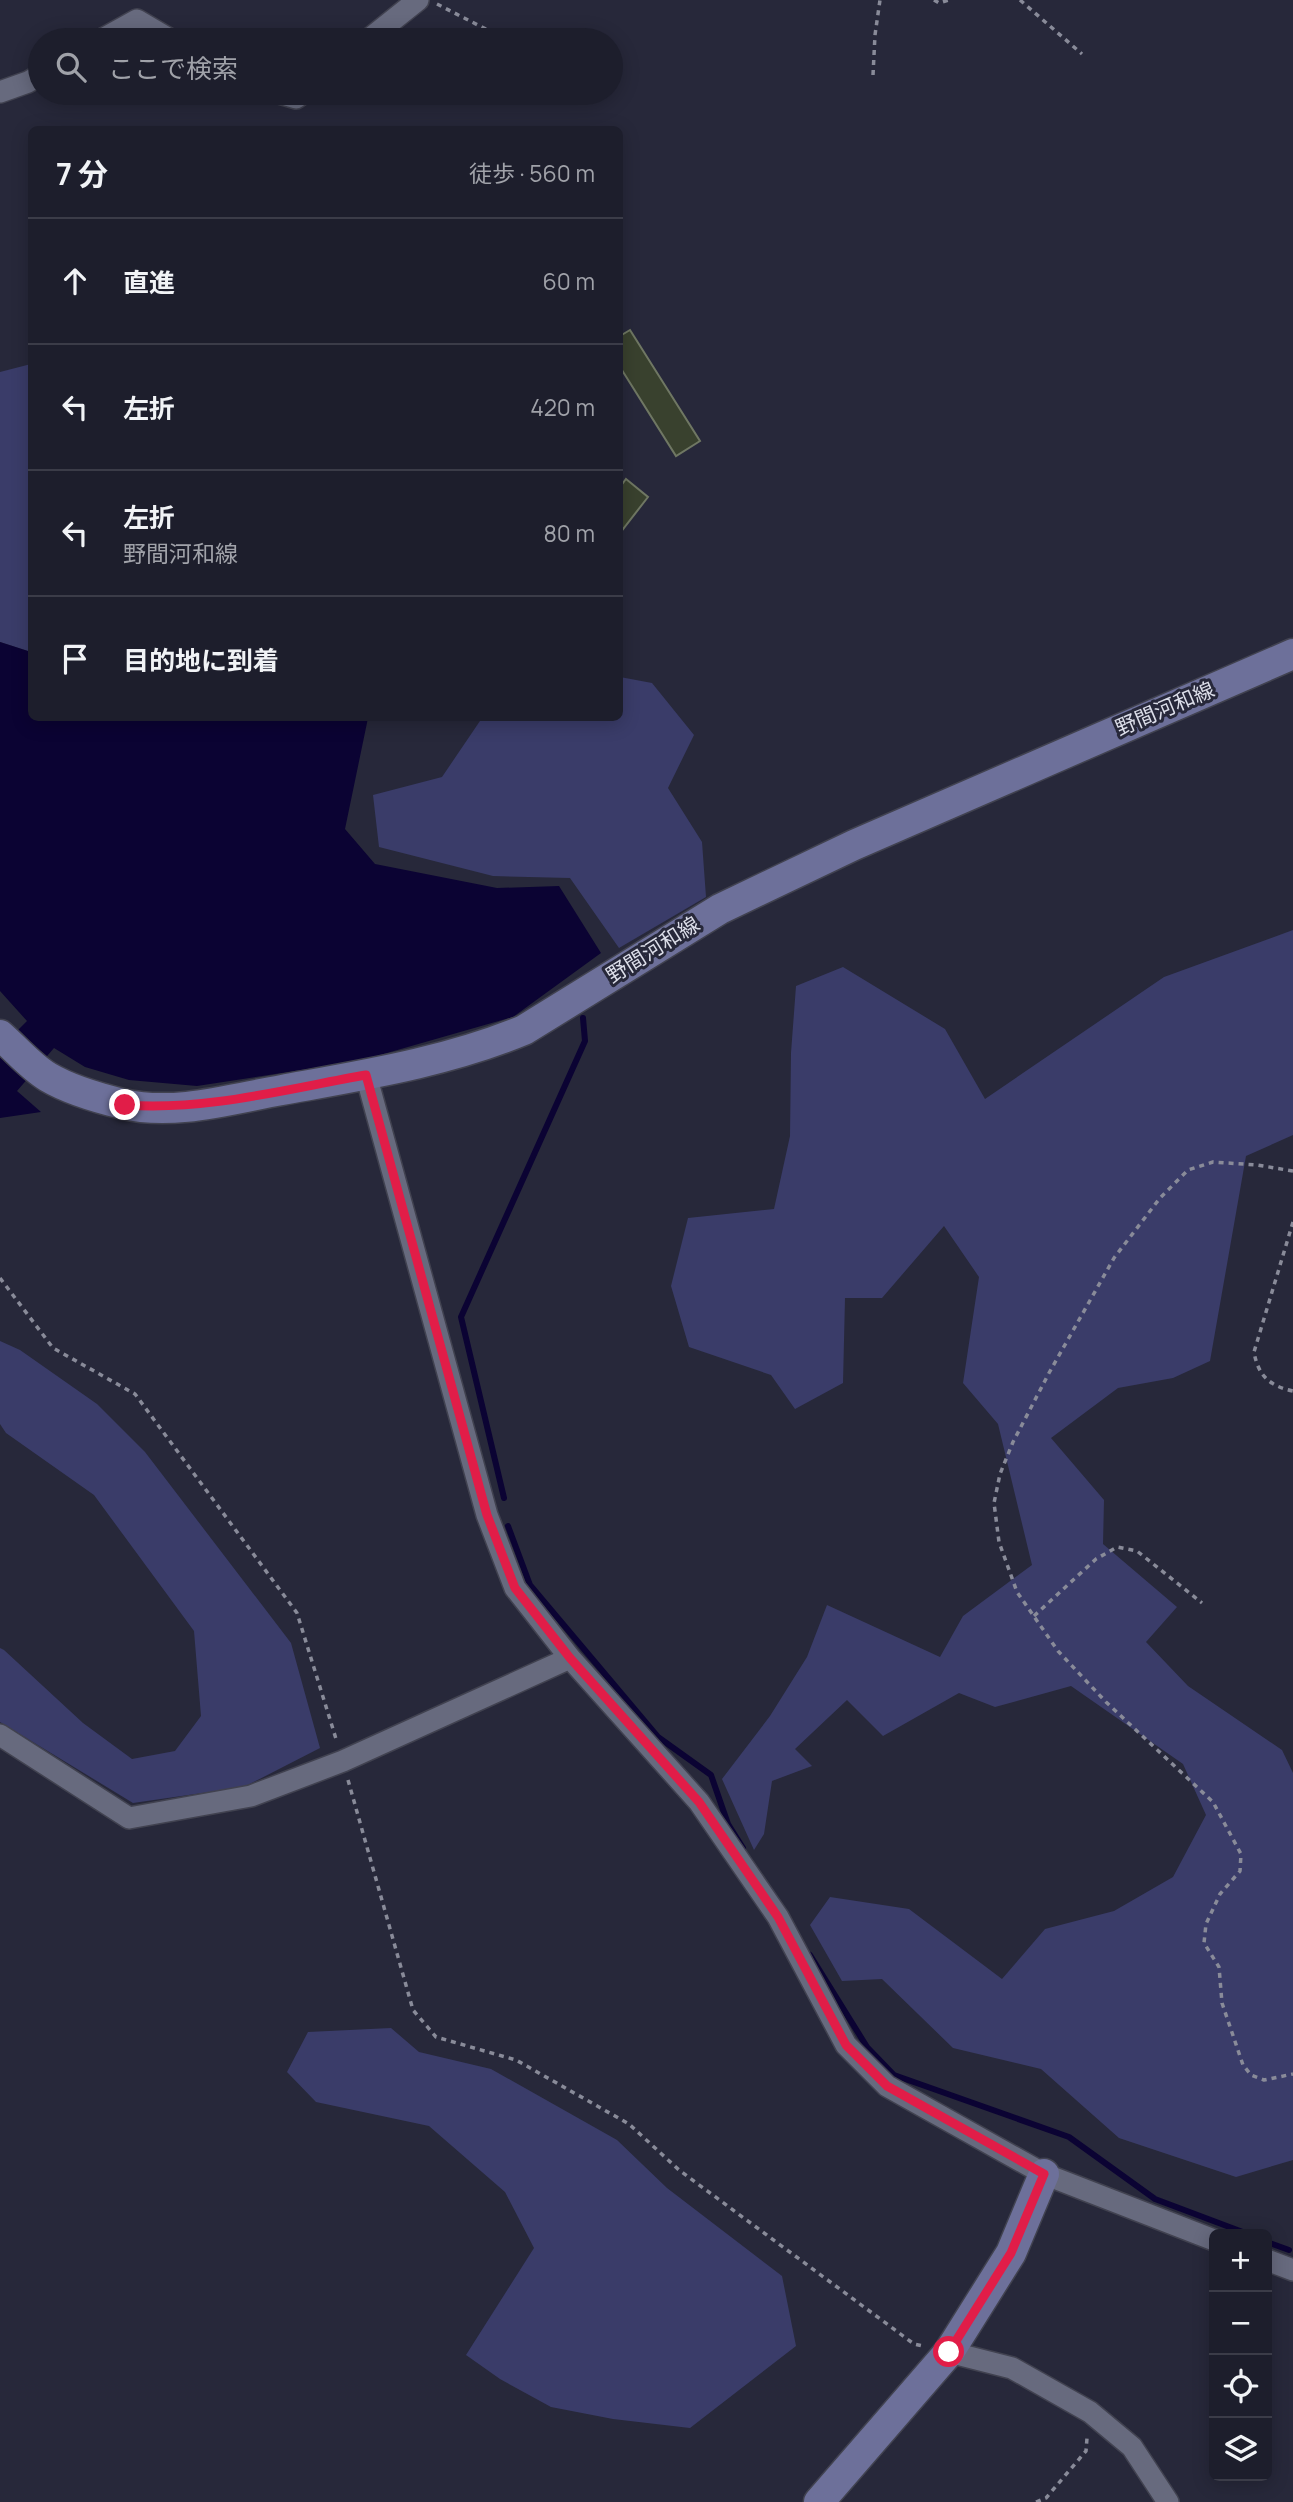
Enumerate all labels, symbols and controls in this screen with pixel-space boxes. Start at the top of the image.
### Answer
search box [28,28,623,105]
icon: search [52,48,90,86]
text: ここで検索 [108,50,238,86]
text: 7 分 [56,153,108,194]
text: 徒歩 · 560 m [469,157,595,189]
icon: ahead [56,262,94,300]
text: 直進 [123,264,175,300]
text: 60 m [543,265,595,297]
icon: left [56,388,94,426]
text: 左折 [123,390,175,426]
text: 420 m [530,391,595,423]
text: 左折 [123,499,175,535]
icon: left [56,514,94,552]
text: 80 m [544,517,595,549]
text: 野間河和線 [123,537,238,569]
icon: arrive [56,640,94,678]
text: 目的地に到着 [123,642,279,678]
street label: 野間河和線 [1111,675,1218,741]
street label: 野間河和線 [601,909,704,989]
route end [109,1089,140,1120]
map controls [1209,2229,1272,2481]
button: + [1209,2229,1272,2292]
button: − [1209,2292,1272,2355]
route start [933,2336,964,2367]
button: locate [1209,2355,1272,2418]
button: layers [1209,2418,1272,2481]

